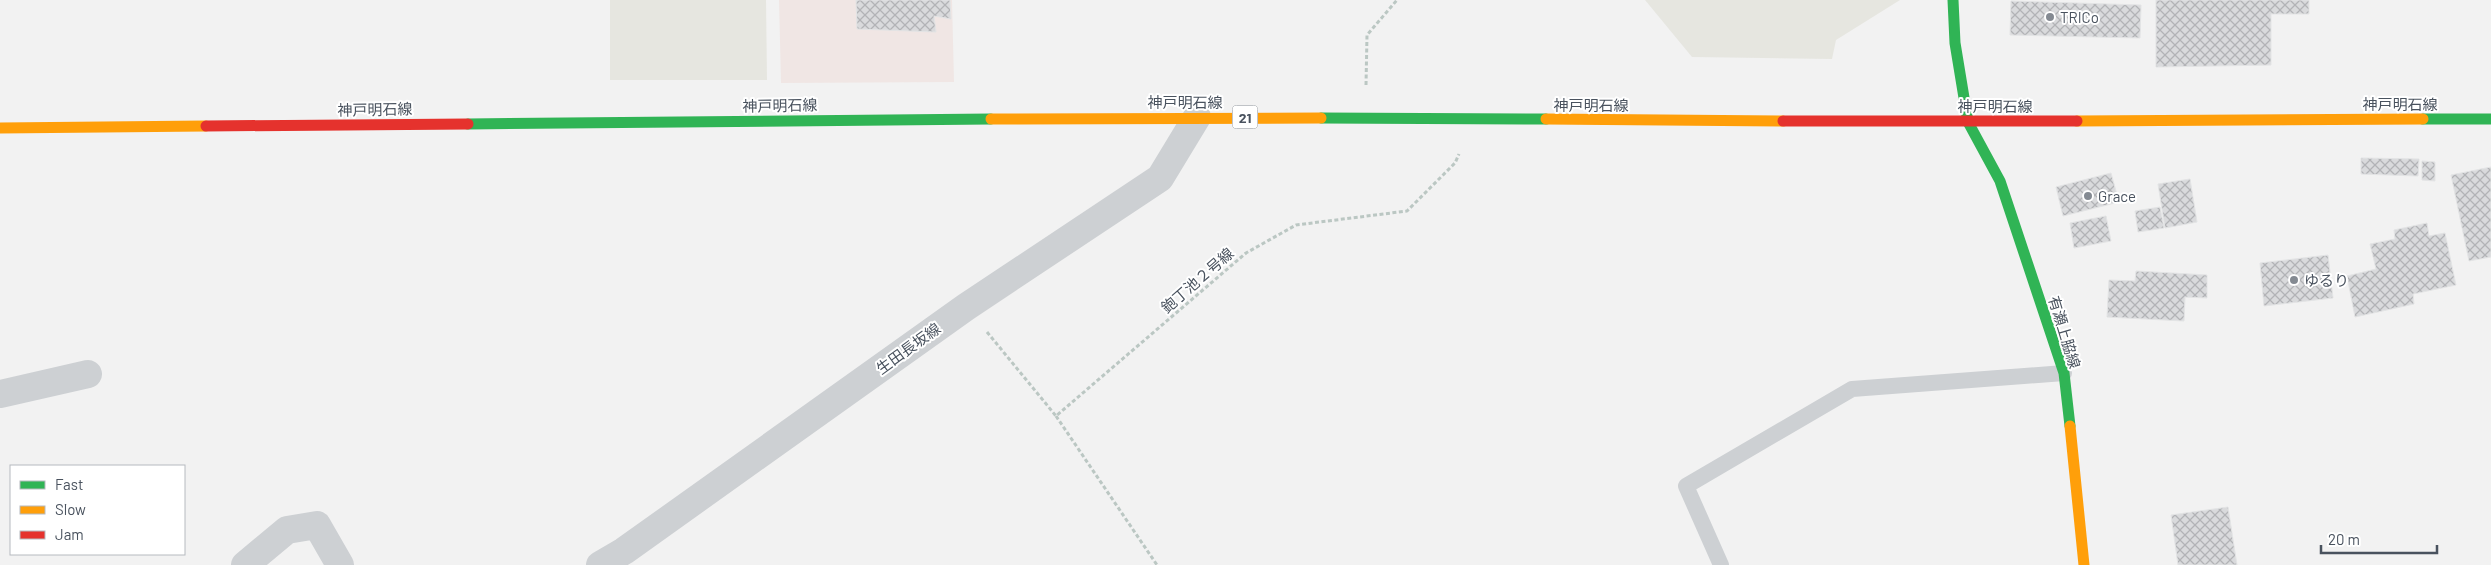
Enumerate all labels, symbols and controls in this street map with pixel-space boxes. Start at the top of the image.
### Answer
place label: TRICo [2060,8,2099,26]
marker: TRICo [2044,11,2056,23]
street label: 神戸明石線 [1147,93,1223,111]
street label: 神戸明石線 [742,95,818,115]
street label: 神戸明石線 [2362,95,2438,113]
street label: 神戸明石線 [1553,96,1629,114]
street label: 神戸明石線 [1957,97,2033,115]
street label: 神戸明石線 [337,99,413,119]
road number: 21 [1232,105,1258,128]
place label: Grace [2098,187,2136,205]
marker: Grace [2082,190,2094,202]
street label: 鉋丁池２号線 [1157,244,1237,316]
place label: ゆるり [2304,271,2349,289]
marker: ゆるり [2288,274,2300,286]
street label: 有瀬上脇線 [2045,293,2085,371]
street label: 生田長坂線 [872,319,944,377]
legend [10,465,185,555]
text: Fast [55,475,83,493]
text: Slow [55,500,86,518]
scale bar [2321,522,2437,554]
text: Jam [55,525,84,543]
text: 20 m [2328,530,2360,548]

